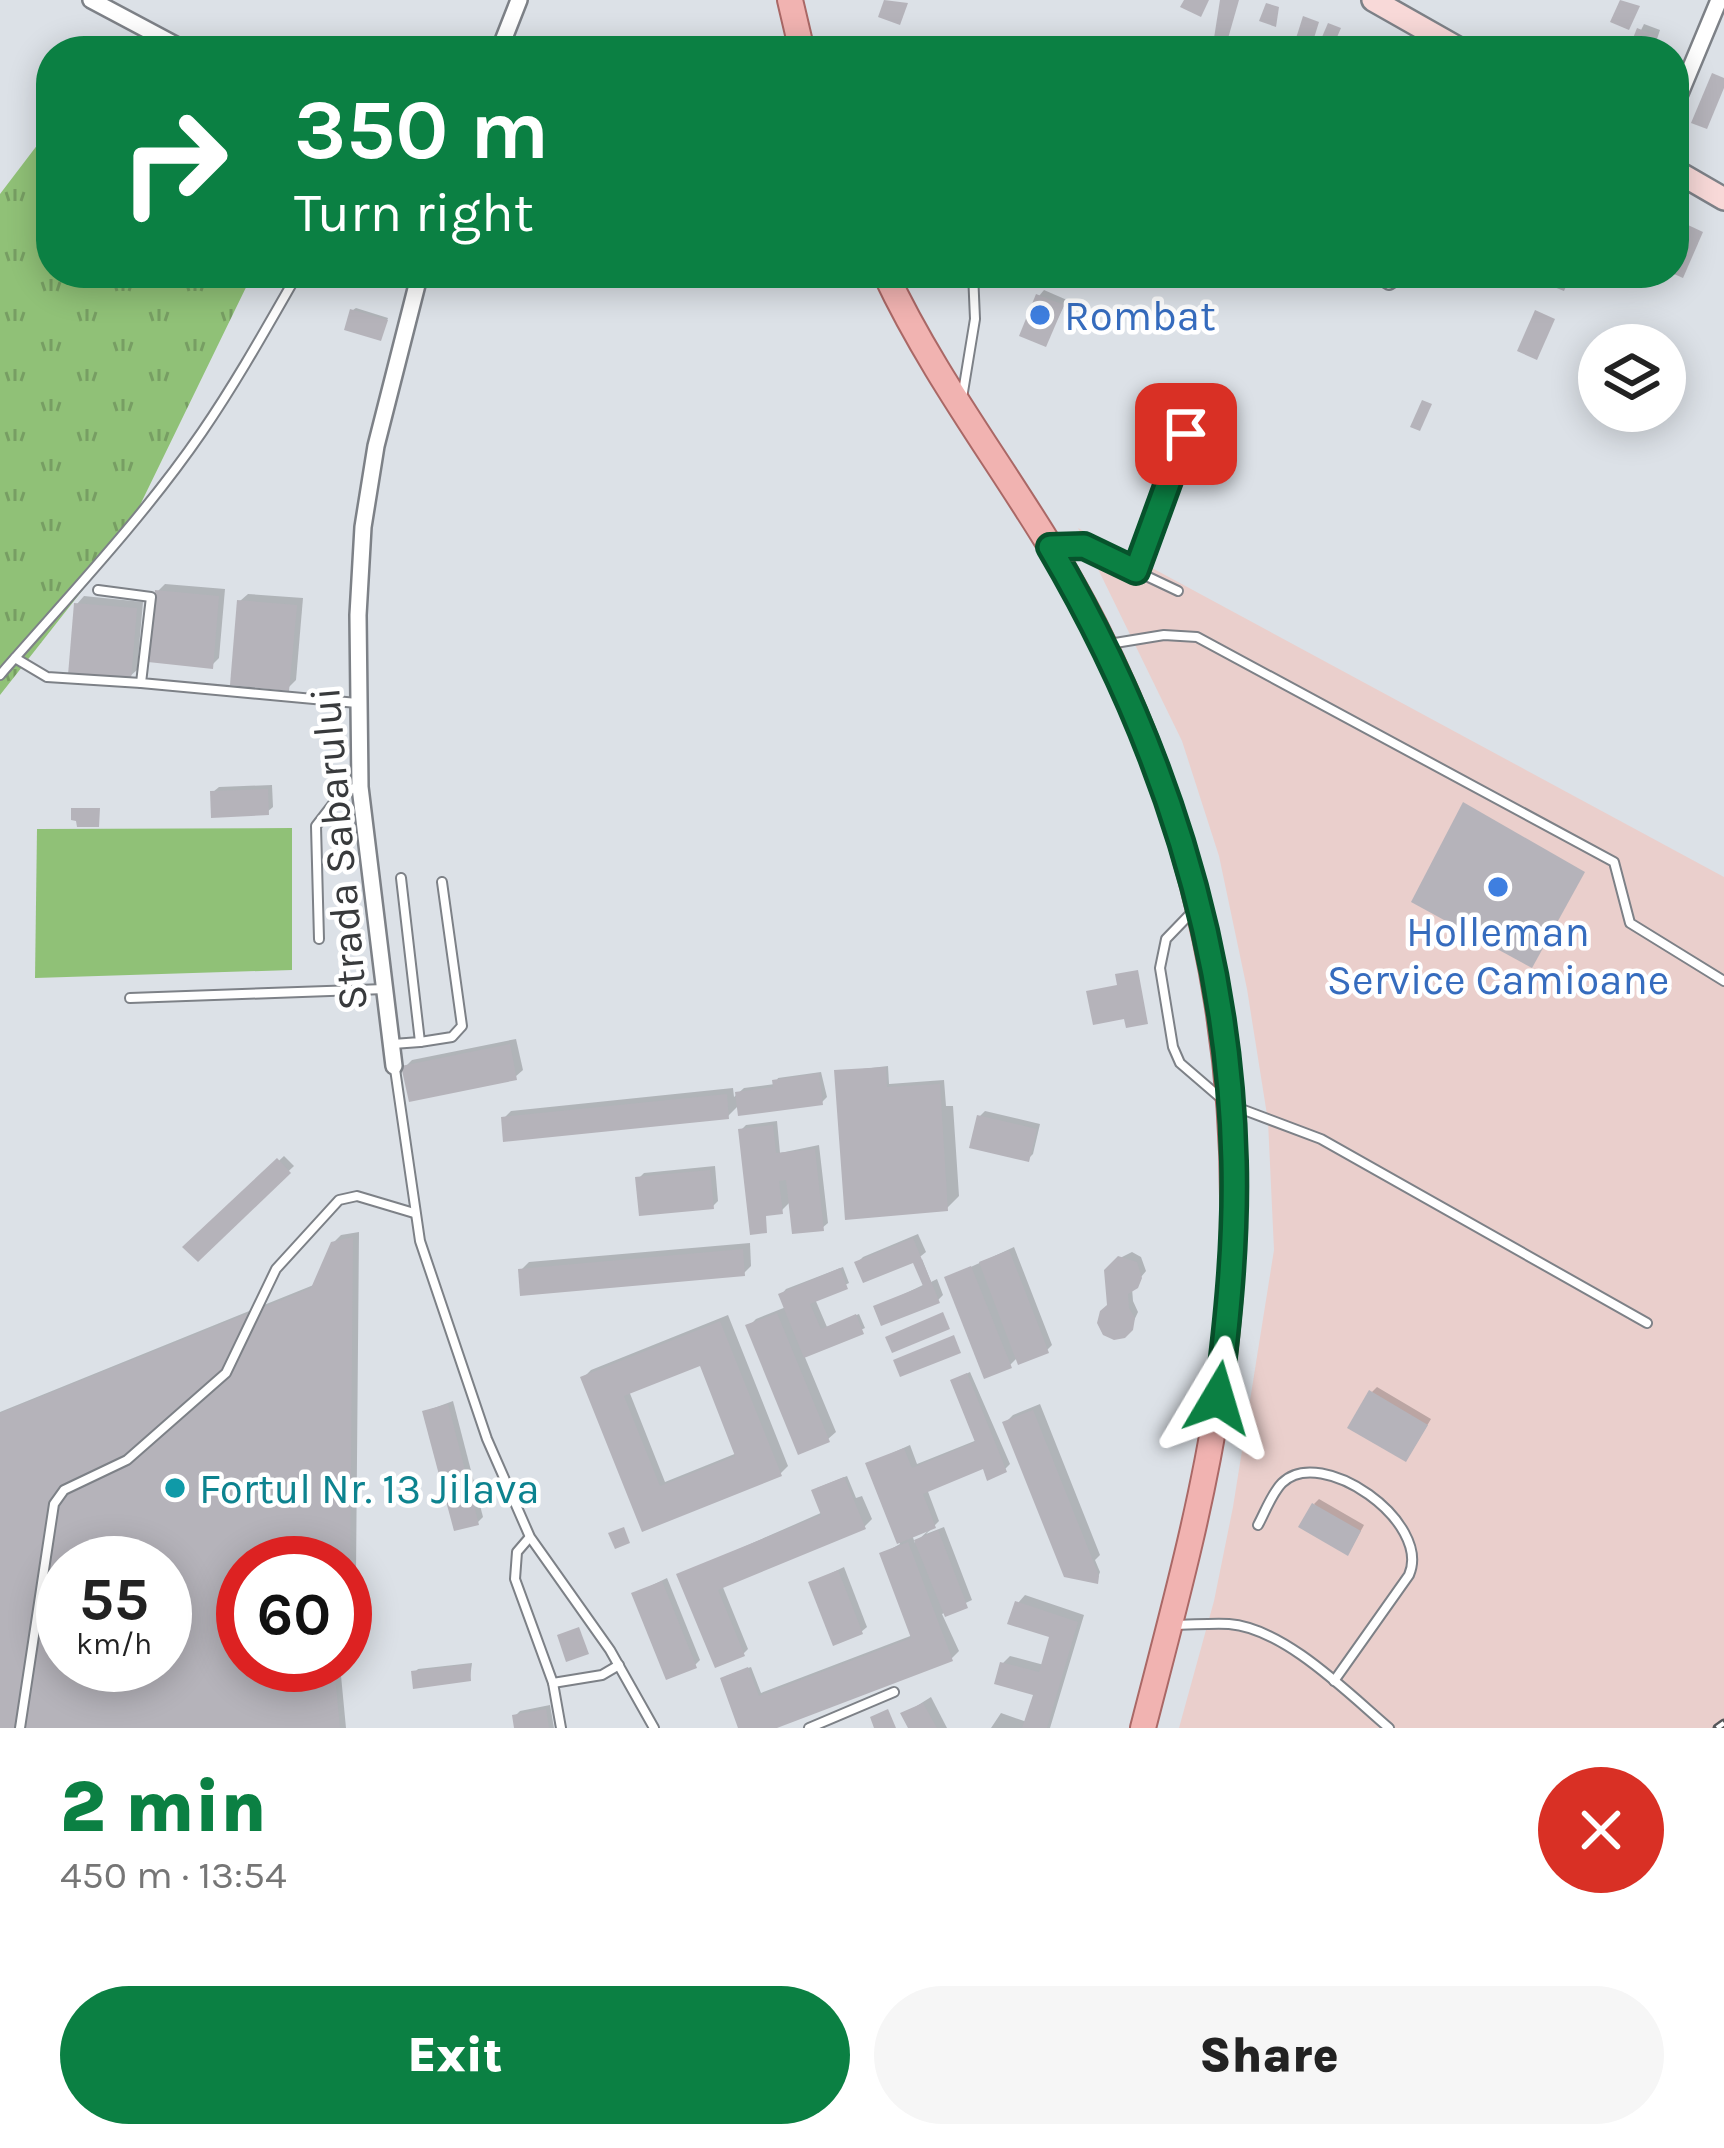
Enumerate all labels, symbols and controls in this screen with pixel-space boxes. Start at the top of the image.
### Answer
text: 350 m [294,81,549,179]
icon: right [96,84,252,240]
text: Turn right [294,181,534,245]
place label: Rombat [1064,291,1216,341]
marker: Rombat [1027,302,1053,328]
map controls [1578,324,1686,432]
button: layers [1578,324,1686,432]
pin [1135,383,1237,485]
icon: arrive [1153,401,1219,467]
street label: Strada Sabarului [300,685,378,1013]
marker: Holleman Service Camioane [1485,874,1511,900]
place label: Holleman Service Camioane [1327,907,1669,1005]
position arrow [1155,1335,1281,1461]
place label: Fortul Nr. 13 Jilava [199,1464,540,1514]
marker: Fortul Nr. 13 Jilava [162,1475,188,1501]
speed limit sign: 60 [216,1536,372,1692]
text: 55 [79,1564,149,1634]
text: km/h [76,1626,152,1662]
text: 2 min [60,1765,266,1849]
button: close [1538,1767,1664,1893]
text: 450 m · 13:54 [60,1852,287,1898]
button: Exit [60,1986,850,2124]
button: Share [874,1986,1664,2124]

